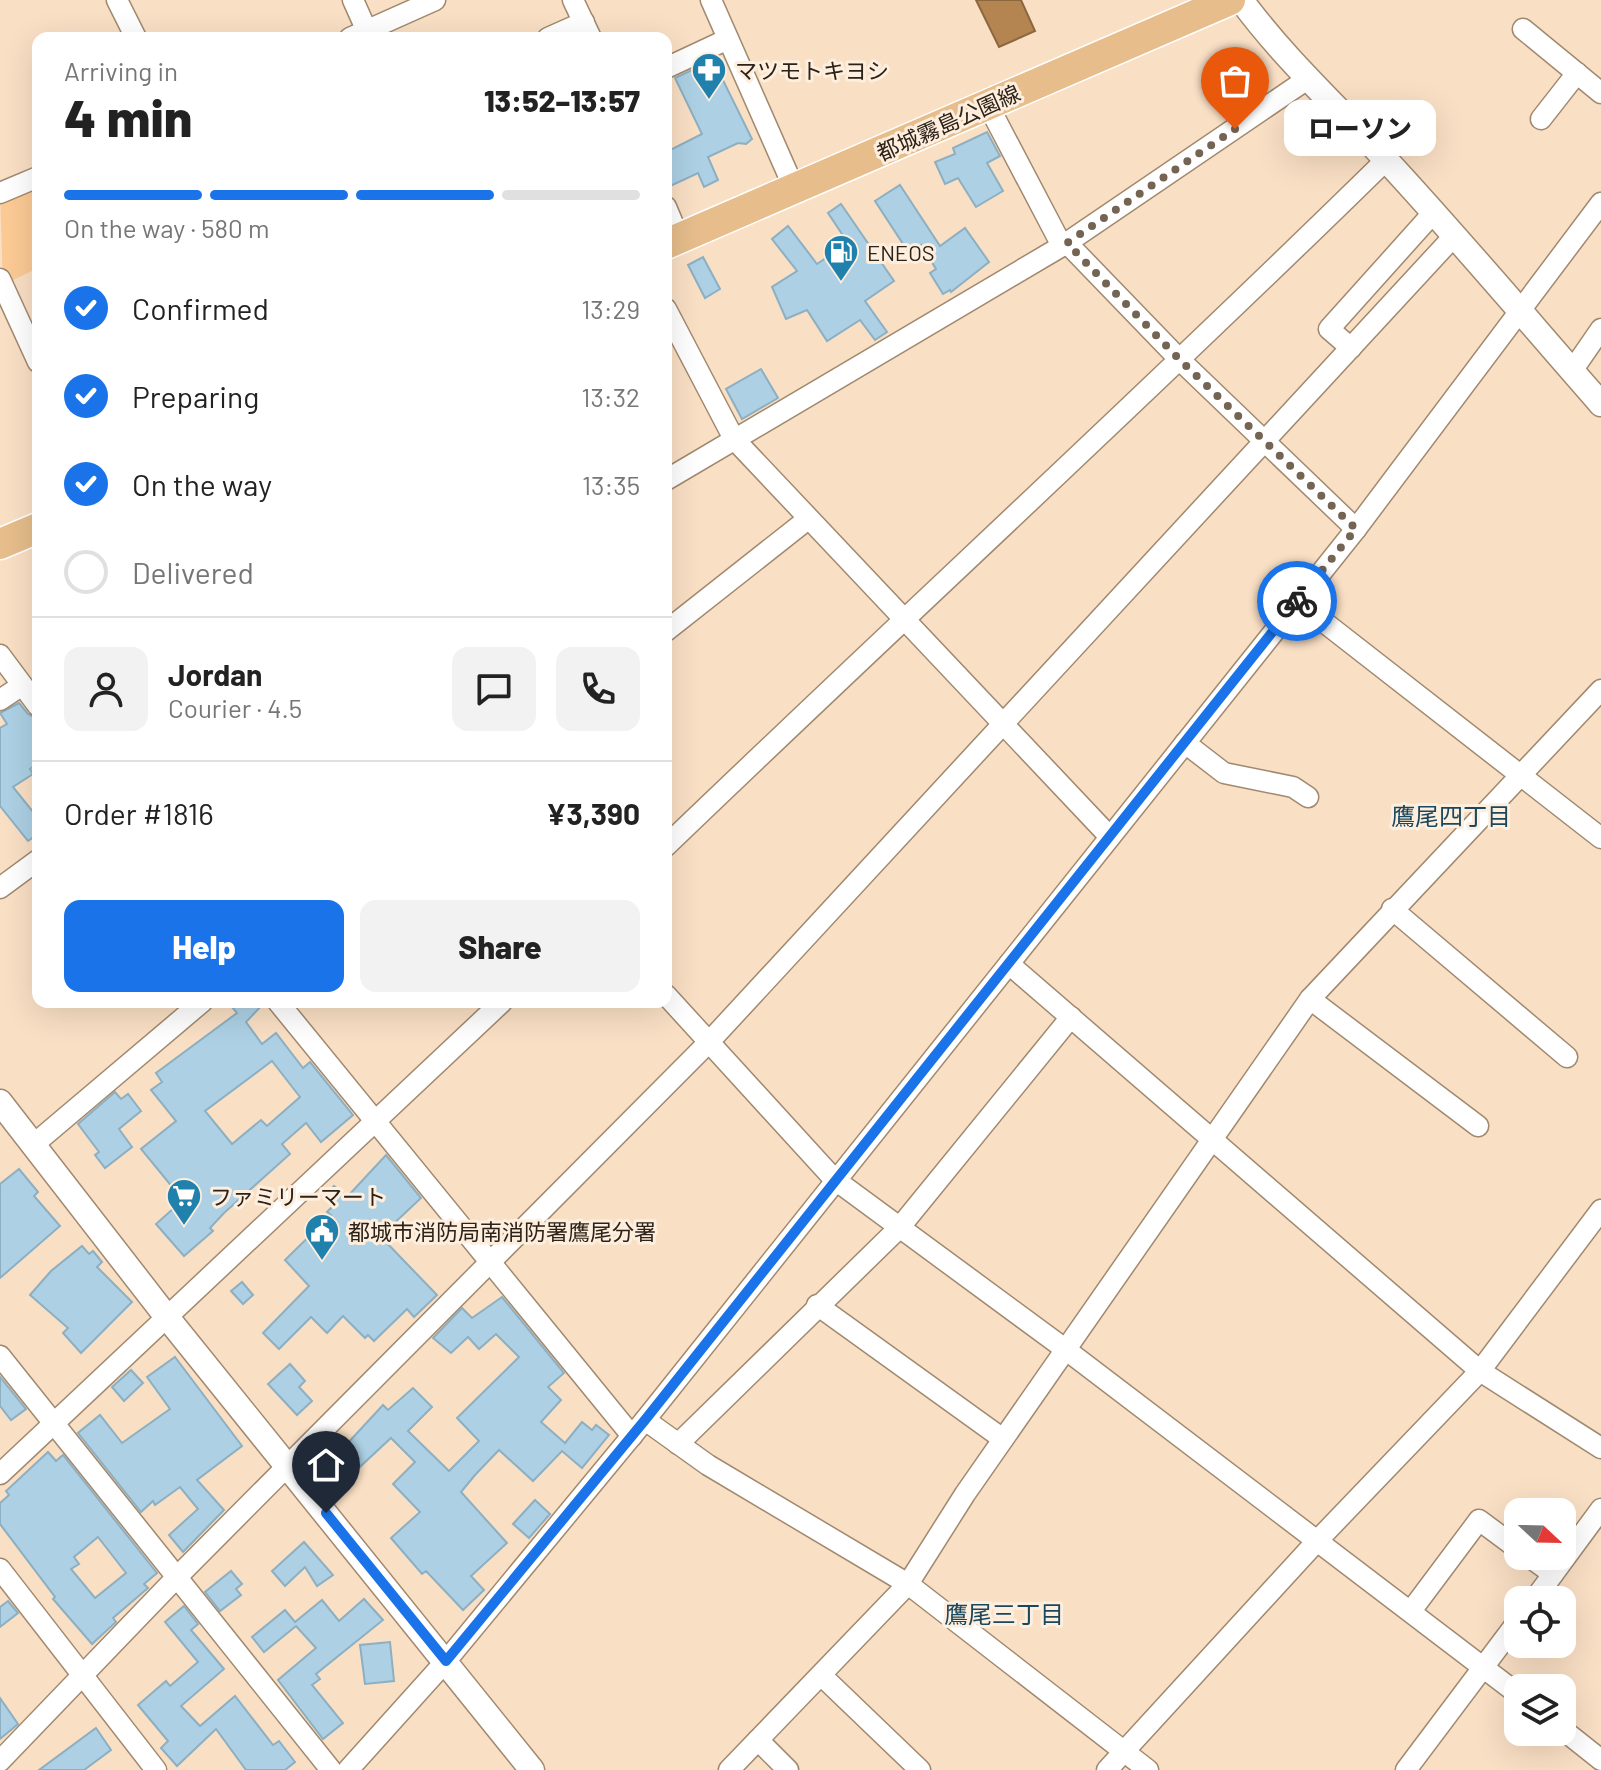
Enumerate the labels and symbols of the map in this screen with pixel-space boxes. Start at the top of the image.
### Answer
pin [1201,47,1269,129]
pharmacy icon: マツモトキヨシ [690,51,728,101]
place label: マツモトキヨシ [735,57,889,83]
street label: 都城霧島公園線 [872,79,1024,165]
callout: ローソン [1283,101,1435,157]
fuel station icon: ENEOS [822,233,860,283]
place label: ENEOS [867,239,935,265]
courier [1257,561,1337,641]
district label: 鷹尾四丁目 [1391,801,1511,830]
supermarket icon: ファミリーマート [165,1177,203,1227]
place label: ファミリーマート [210,1183,386,1209]
public building icon: 都城市消防局南消防署鷹尾分署 [303,1212,341,1262]
place label: 都城市消防局南消防署鷹尾分署 [348,1218,656,1244]
pin [292,1431,360,1513]
north arrow [1504,1498,1576,1570]
district label: 鷹尾三丁目 [944,1599,1064,1628]

